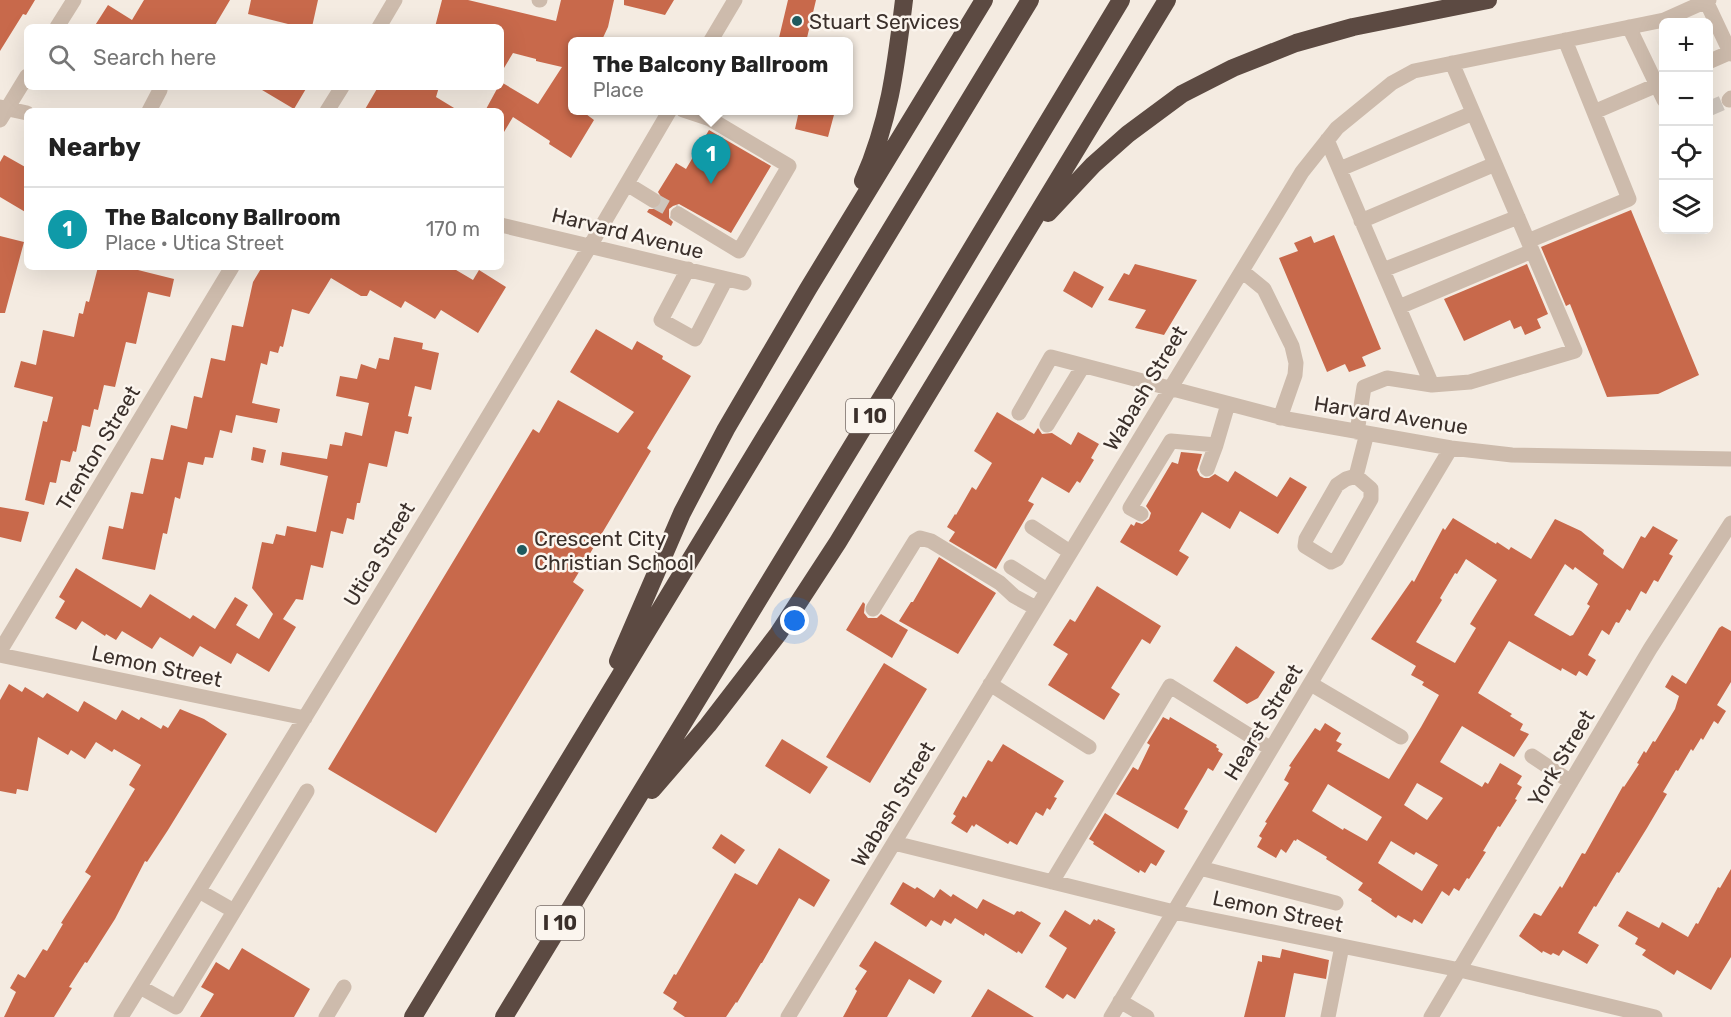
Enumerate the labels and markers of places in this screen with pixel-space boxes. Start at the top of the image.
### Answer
place label: Stuart Services [809,9,959,34]
marker: Stuart Services [790,14,804,28]
pin: 1 [692,134,730,184]
place label: Crescent City Christian School [534,526,694,575]
marker: Crescent City Christian School [515,543,529,557]

